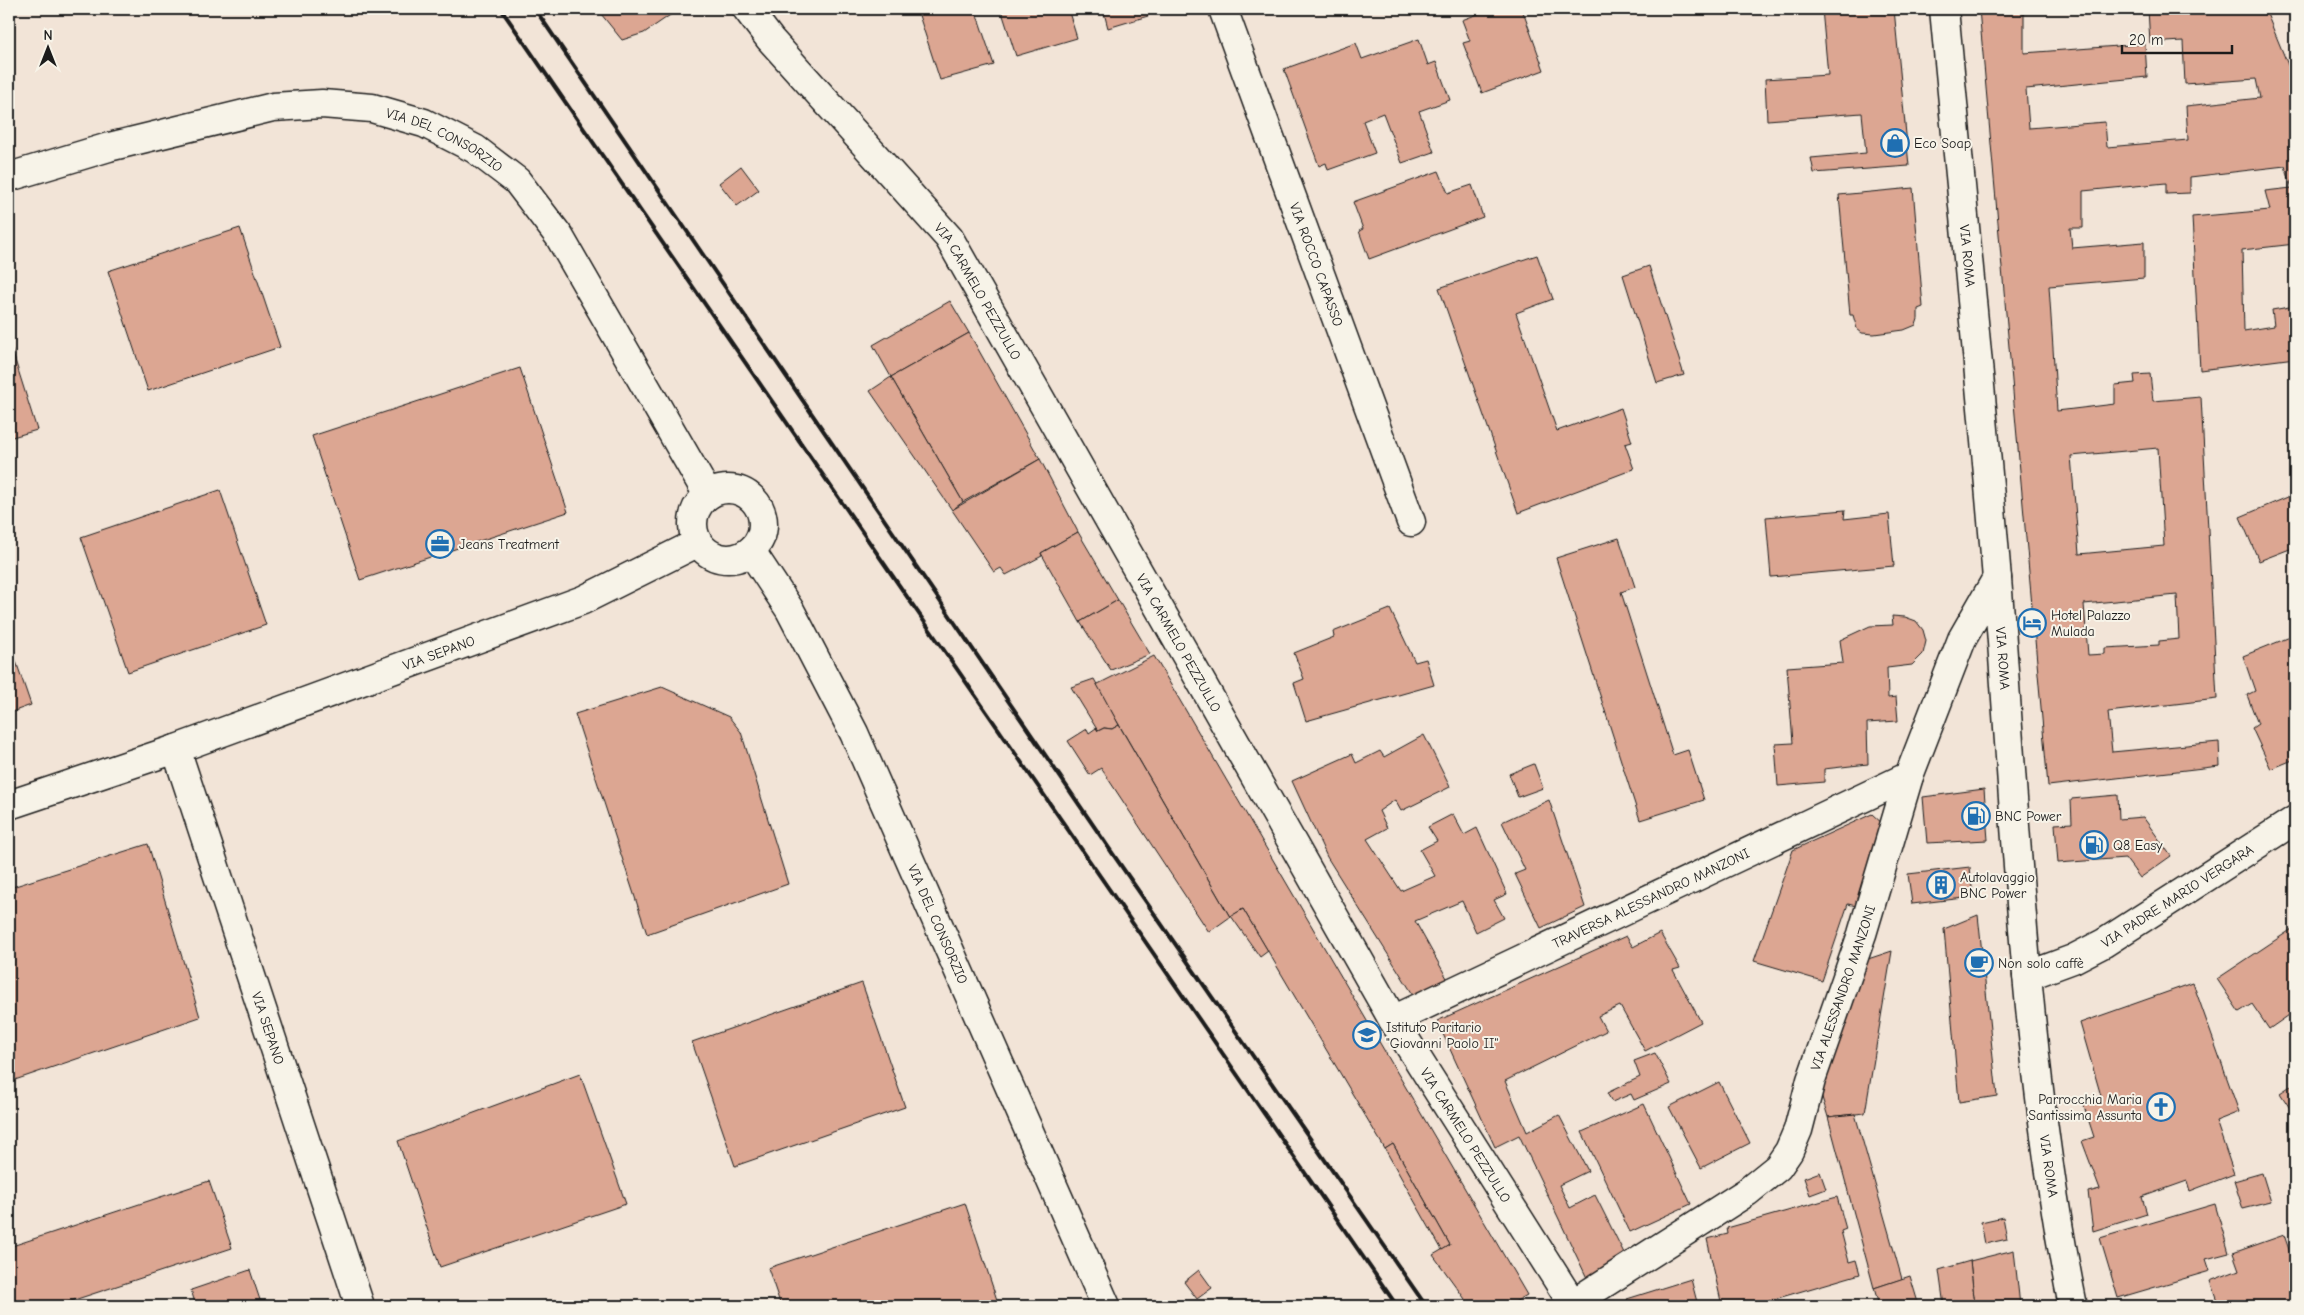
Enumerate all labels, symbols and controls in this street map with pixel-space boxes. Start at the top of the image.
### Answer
north arrow [22,22,72,72]
scale bar [2122,22,2232,54]
text: N [43,27,53,44]
text: 20 m [2129,31,2163,49]
street label: VIA DEL CONSORZIO [384,104,506,176]
shop icon: Eco Soap [1880,128,1910,158]
place label: Eco Soap [1914,135,1971,152]
street label: VIA ROCCO CAPASSO [1286,200,1347,329]
street label: VIA CARMELO PEZZULLO [931,219,1025,363]
street label: VIA ROMA [1956,224,1979,288]
office icon: Jeans Treatment [425,529,455,559]
place label: Jeans Treatment [459,536,560,553]
street label: VIA CARMELO PEZZULLO [1133,571,1225,715]
place label: Hotel Palazzo Mulada [2051,607,2131,640]
hotel icon: Hotel Palazzo Mulada [2017,608,2047,638]
street label: VIA ROMA [1992,626,2014,690]
street label: VIA SEPANO [400,632,477,674]
fuel station icon: BNC Power [1961,801,1991,831]
place label: BNC Power [1995,808,2062,825]
fuel station icon: Q8 Easy [2079,830,2109,860]
place label: Q8 Easy [2113,837,2163,854]
street label: VIA PADRE MARIO VERGARA [2098,841,2256,951]
street label: TRAVERSA ALESSANDRO MANZONI [1549,844,1752,952]
street label: VIA DEL CONSORZIO [904,861,972,986]
place label: Autolavaggio BNC Power [1960,869,2035,902]
building icon: Autolavaggio BNC Power [1926,870,1956,900]
street label: VIA ALESSANDRO MANZONI [1806,903,1879,1073]
cafe icon: Non solo caffè [1964,948,1994,978]
place label: Non solo caffè [1998,955,2084,972]
street label: VIA SEPANO [248,990,288,1067]
place label: Istituto Paritario "Giovanni Paolo II" [1386,1019,1498,1052]
school or university icon: Istituto Paritario "Giovanni Paolo II" [1352,1020,1382,1050]
street label: VIA CARMELO PEZZULLO [1417,1065,1515,1206]
place label: Parrocchia Maria Santissima Assunta [2028,1091,2142,1124]
church icon: Parrocchia Maria Santissima Assunta [2146,1092,2176,1122]
street label: VIA ROMA [2036,1134,2062,1199]

